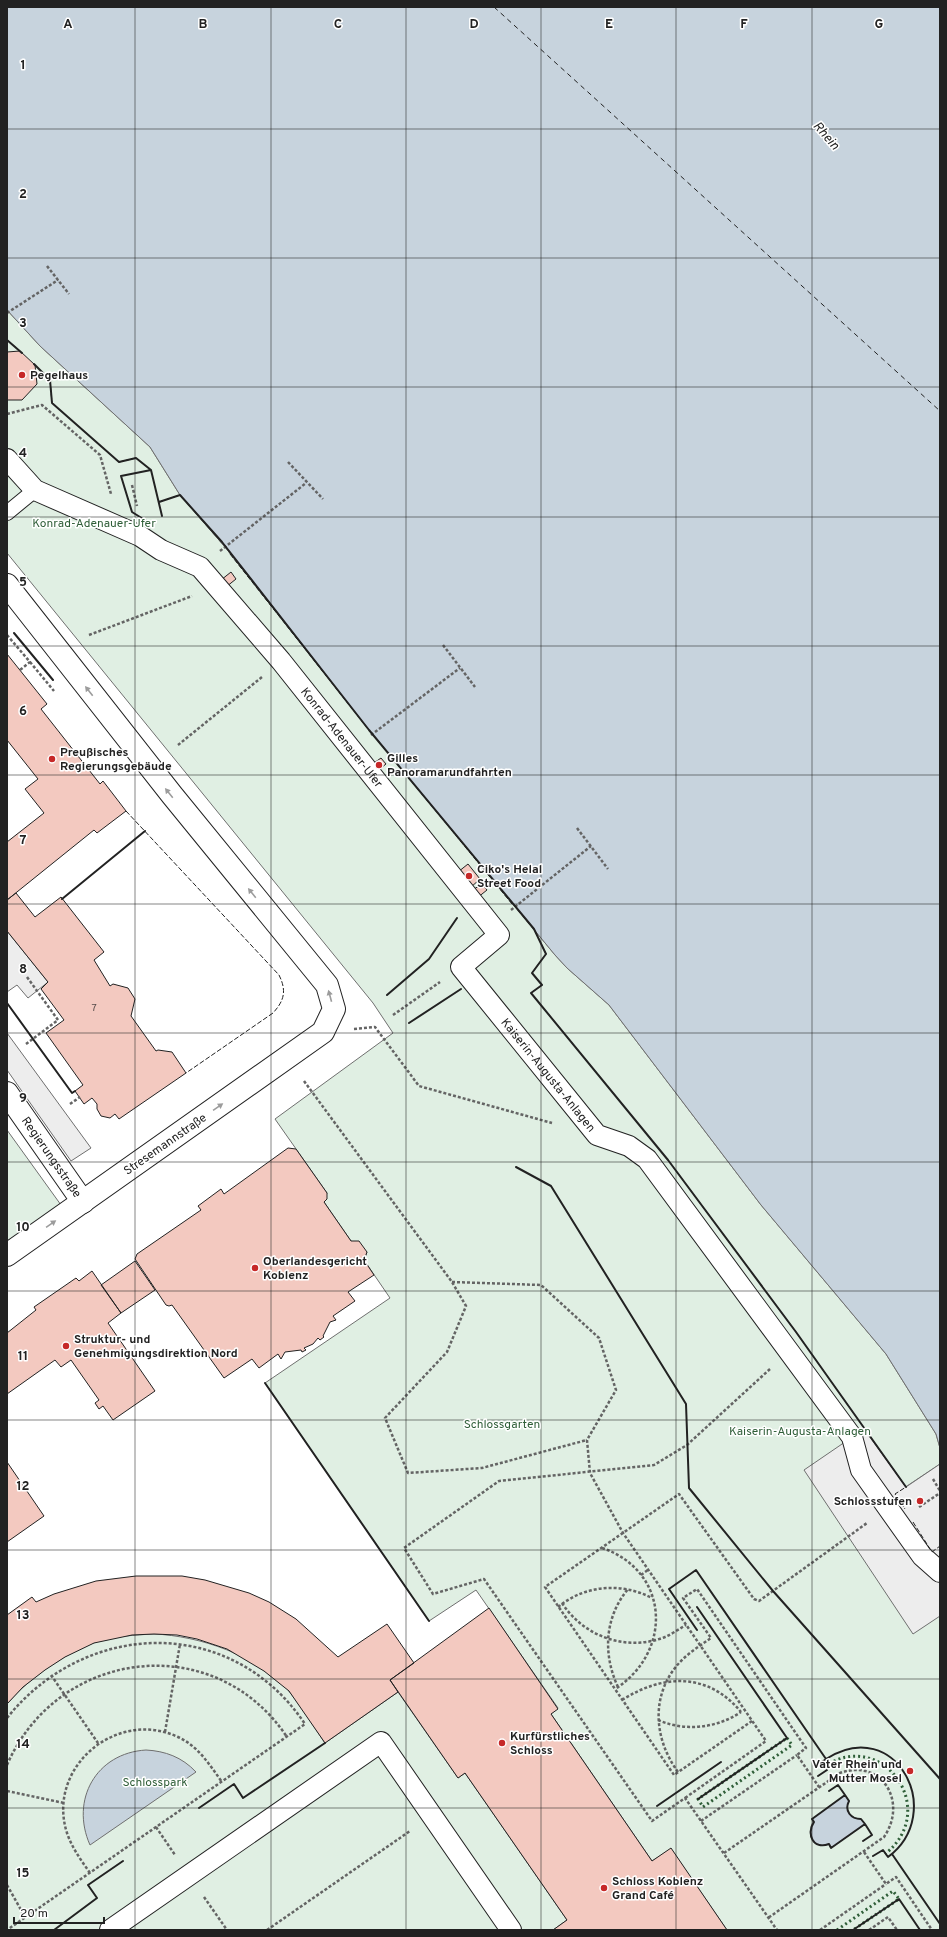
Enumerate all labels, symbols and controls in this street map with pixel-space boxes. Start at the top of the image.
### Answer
text: A [63,17,73,33]
text: B [199,17,208,33]
text: C [334,17,342,33]
text: D [469,17,479,33]
text: E [605,17,613,33]
text: F [740,17,748,33]
text: G [875,17,884,33]
text: 1 [20,58,26,74]
water label: Rhein [809,119,842,154]
text: 2 [19,187,27,203]
text: 3 [19,316,27,332]
place label: Pegelhaus [30,368,88,384]
marker: Pegelhaus [17,370,27,380]
text: 4 [19,446,27,462]
park label: Konrad-Adenauer-Ufer [32,516,156,532]
text: 5 [19,575,27,591]
one-way arrow [85,685,93,696]
street label: Konrad-Adenauer-Ufer [296,685,386,792]
text: 6 [19,704,27,720]
place label: Preußisches Regierungsgebäude [60,745,172,775]
place label: Gilles Panoramarundfahrten [387,751,512,781]
marker: Preußisches Regierungsgebäude [47,754,57,764]
marker: Gilles Panoramarundfahrten [374,760,384,770]
one-way arrow [165,787,174,798]
text: 7 [20,833,27,849]
place label: Ciko's Helal Street Food [477,862,542,892]
marker: Ciko's Helal Street Food [464,871,474,881]
one-way arrow [247,888,256,899]
text: 8 [19,962,27,978]
one-way arrow [327,990,333,1002]
house number: 7 [91,1002,97,1015]
street label: Kaiserin-Augusta-Anlagen [497,1015,599,1136]
text: 9 [19,1091,27,1107]
one-way arrow [213,1103,223,1111]
street label: Stresemannstraße [121,1110,210,1179]
street label: Regierungsstraße [17,1114,85,1201]
text: 10 [16,1220,30,1236]
one-way arrow [45,1220,56,1228]
place label: Oberlandesgericht Koblenz [263,1254,367,1284]
marker: Oberlandesgericht Koblenz [250,1263,260,1273]
place label: Struktur- und Genehmigungsdirektion Nord [74,1332,238,1362]
marker: Struktur- und Genehmigungsdirektion Nord [61,1341,71,1351]
text: 11 [18,1349,28,1365]
park label: Schlossgarten [464,1417,540,1433]
park label: Kaiserin-Augusta-Anlagen [729,1424,871,1440]
text: 12 [16,1479,30,1495]
place label: Schlossstufen [834,1494,912,1510]
marker: Schlossstufen [915,1496,925,1506]
text: 13 [17,1608,30,1624]
place label: Kurfürstliches Schloss [510,1729,590,1759]
text: 14 [16,1737,30,1753]
marker: Kurfürstliches Schloss [497,1738,507,1748]
place label: Vater Rhein und Mutter Mosel [812,1757,902,1787]
marker: Vater Rhein und Mutter Mosel [905,1766,915,1776]
park label: Schlosspark [122,1775,188,1791]
text: 15 [16,1866,30,1882]
place label: Schloss Koblenz Grand Café [612,1874,703,1904]
marker: Schloss Koblenz Grand Café [599,1883,609,1893]
scale bar [14,1899,104,1925]
text: 20 m [20,1906,48,1922]

